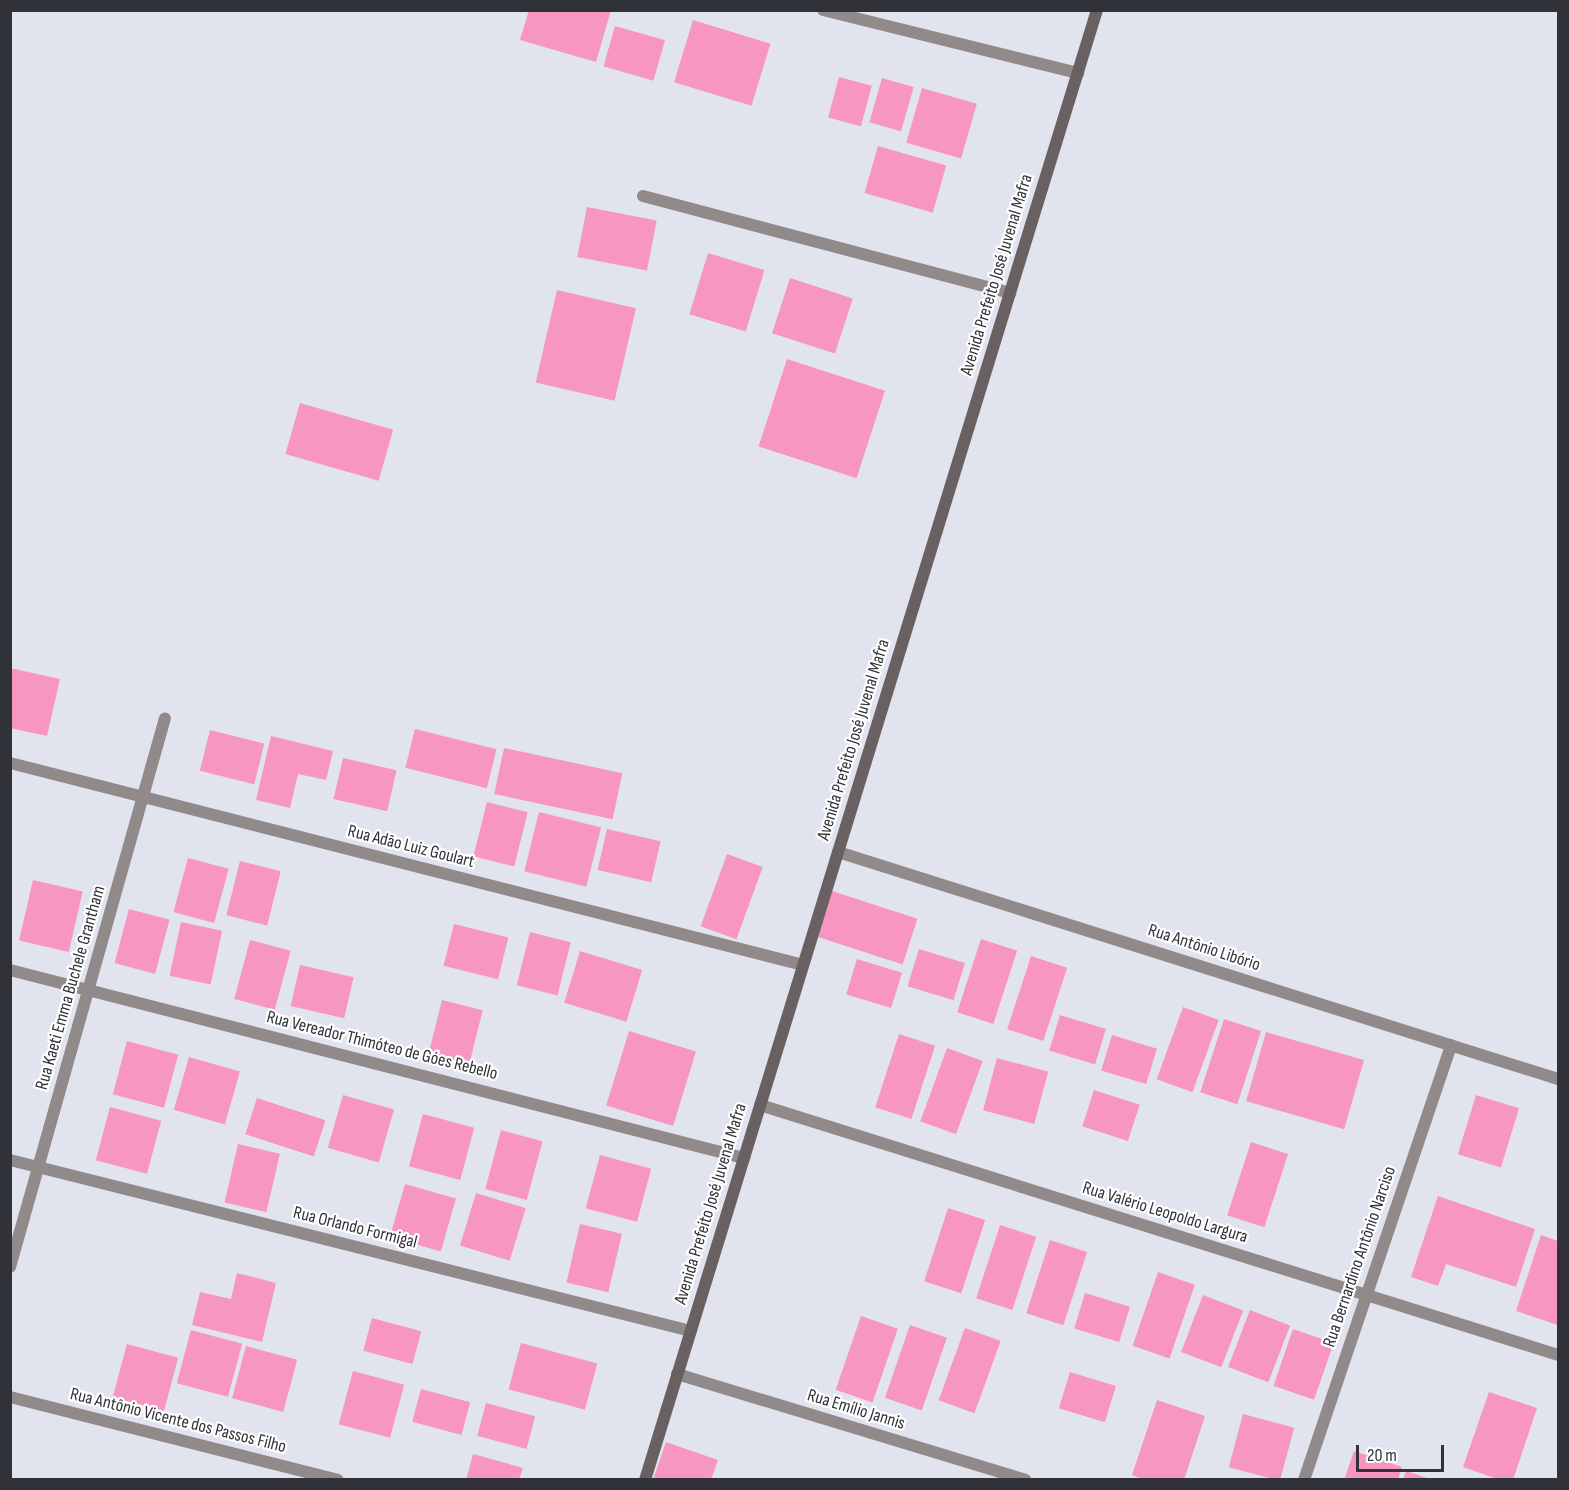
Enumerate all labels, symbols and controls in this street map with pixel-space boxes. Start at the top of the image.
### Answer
street label: Avenida Prefeito José Juvenal Mafra [956,172,1038,378]
street label: Avenida Prefeito José Juvenal Mafra [813,637,895,843]
street label: Rua Adão Luiz Goulart [345,821,477,873]
street label: Rua Kaeti Emma Buchele Grantham [32,883,110,1093]
street label: Rua Antônio Libório [1145,920,1263,976]
street label: Rua Vereador Thimóteo de Góes Rebello [264,1007,500,1085]
street label: Avenida Prefeito José Juvenal Mafra [670,1101,752,1307]
street label: Rua Bernardino Antônio Narciso [1319,1164,1401,1350]
street label: Rua Valério Leopoldo Largura [1080,1178,1250,1248]
street label: Rua Orlando Formigal [291,1202,419,1254]
street label: Rua Antônio Vicente dos Passos Filho [68,1384,288,1458]
street label: Rua Emílio Jannis [804,1385,908,1435]
scale bar [1359,1433,1448,1471]
text: 20 m [1367,1445,1397,1466]

